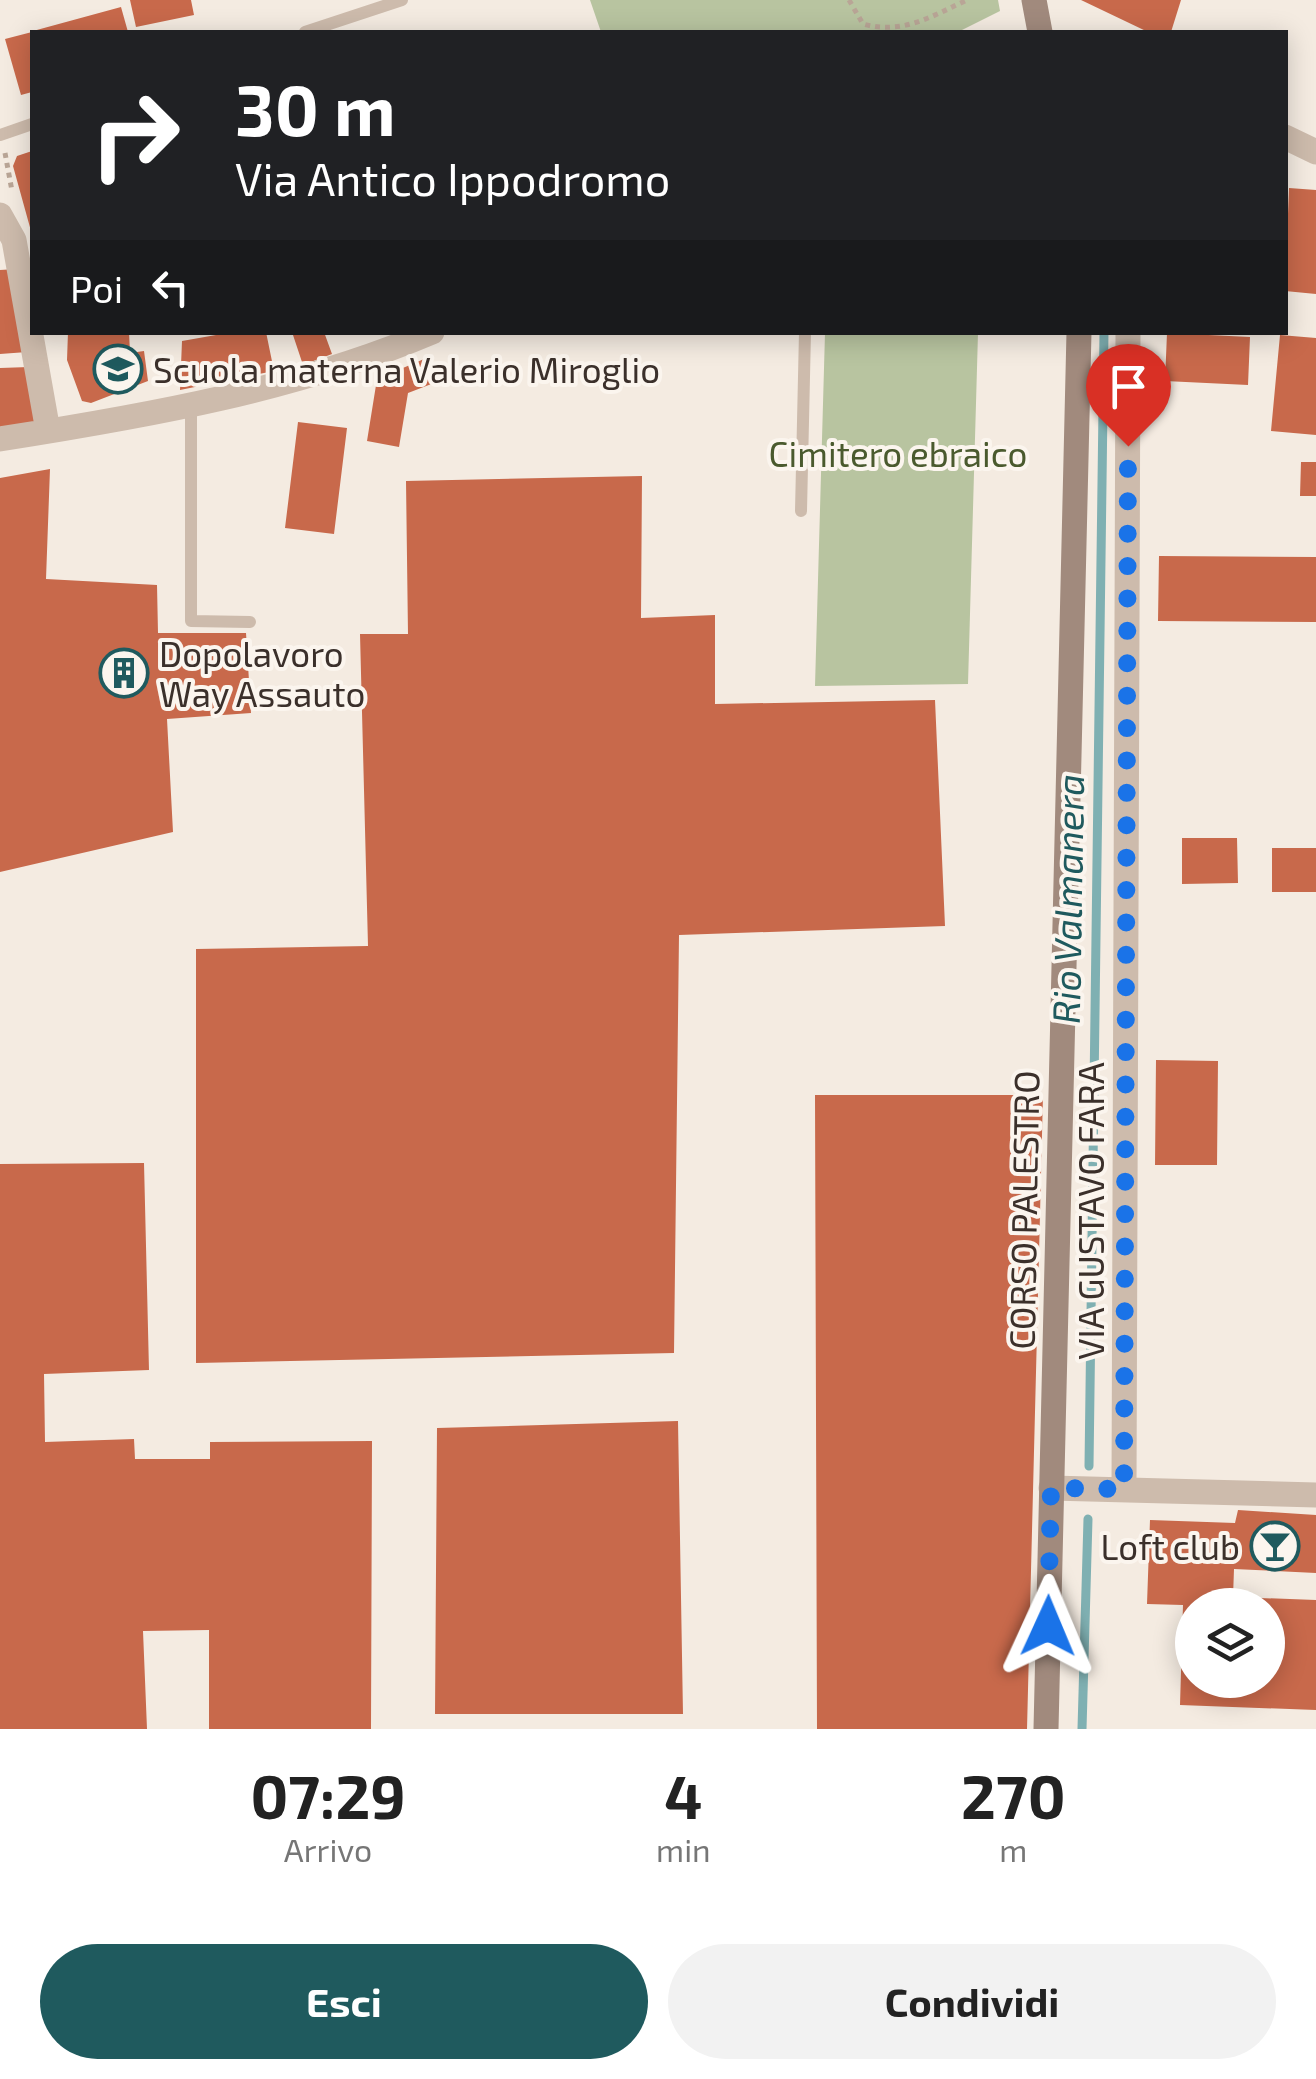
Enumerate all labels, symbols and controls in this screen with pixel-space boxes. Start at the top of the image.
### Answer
text: 30 m [235,66,396,150]
icon: right [70,70,200,200]
text: Via Antico Ippodromo [235,151,670,205]
icon: left [143,260,198,315]
text: Poi [70,265,123,311]
school or university icon: Scuola materna Valerio Miroglio [92,343,144,395]
pin [1086,344,1171,447]
place label: Scuola materna Valerio Miroglio [153,348,660,390]
icon: arrive [1101,359,1156,414]
park label: Cimitero ebraico [769,432,1027,474]
place label: Dopolavoro Way Assauto [159,632,365,714]
building icon: Dopolavoro Way Assauto [98,647,150,699]
water label: Rio Valmanera [1042,774,1092,1024]
street label: VIA GUSTAVO FARA [1069,1062,1111,1360]
street label: CORSO PALESTRO [1000,1070,1046,1350]
bar icon: Loft club [1249,1520,1301,1572]
place label: Loft club [1100,1525,1240,1567]
position arrow [996,1574,1100,1678]
map controls [1175,1588,1285,1698]
button: layers [1175,1588,1285,1698]
text: 07:29 [250,1759,406,1831]
text: 4 [664,1759,703,1831]
text: 270 [961,1759,1066,1831]
text: Arrivo [284,1830,372,1868]
text: min [656,1830,711,1868]
text: m [999,1830,1027,1868]
button: Esci [40,1944,648,2059]
button: Condividi [668,1944,1276,2059]

